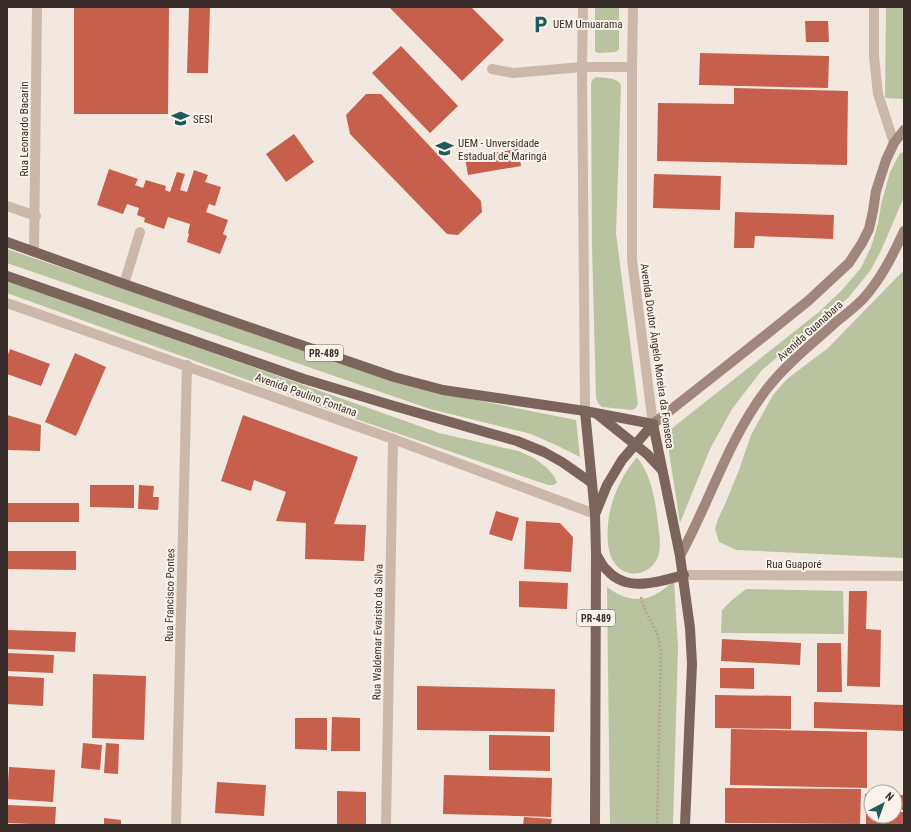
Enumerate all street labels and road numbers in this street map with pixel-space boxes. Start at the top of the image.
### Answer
street label: Rua Leonardo Bacarin [18,81,31,177]
street label: Avenida Doutor Ângelo Moreira da Fonseca [638,263,676,449]
street label: Avenida Guanabara [775,298,845,364]
road number: PR-489 [305,345,343,361]
street label: Avenida Paulino Fontana [253,371,359,419]
street label: Rua Francisco Pontes [163,548,177,642]
street label: Rua Guaporé [766,558,822,571]
street label: Rua Waldemar Evaristo da Silva [370,564,386,700]
road number: PR-489 [577,610,615,626]

